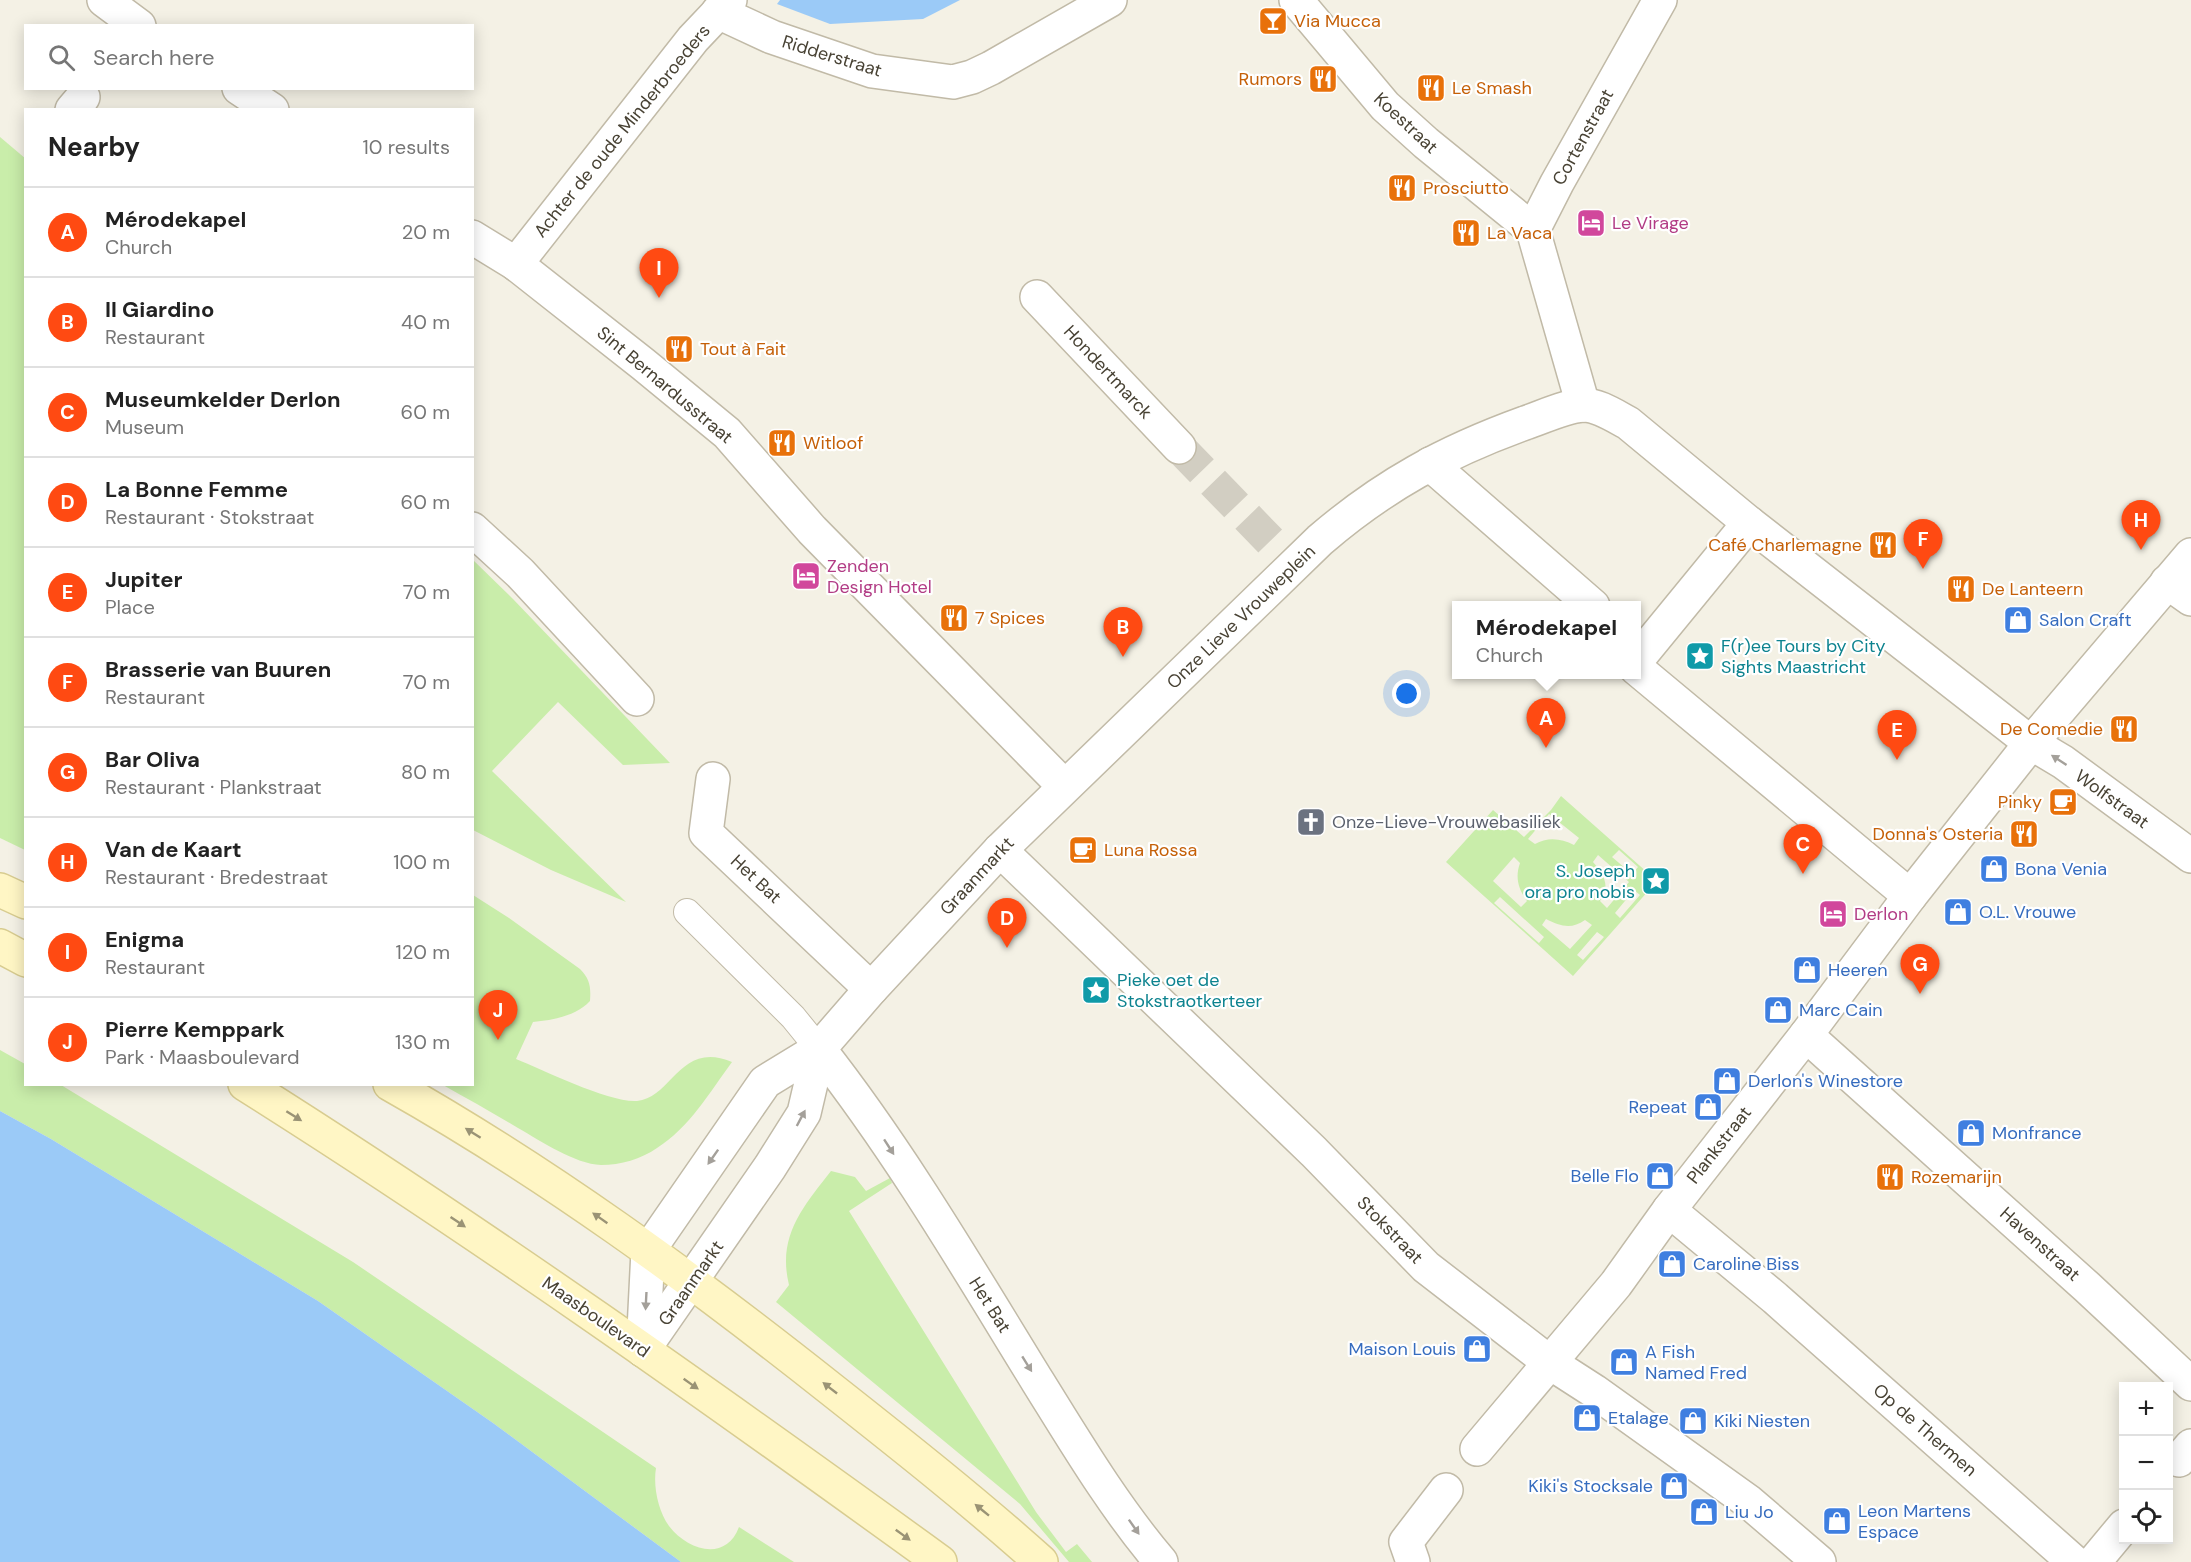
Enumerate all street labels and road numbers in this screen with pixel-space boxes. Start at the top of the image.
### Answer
street label: Achter de oude Minderbroeders [528,19,716,243]
street label: Ridderstraat [779,29,885,83]
street label: Cortenstraat [1547,85,1619,189]
street label: Koestraat [1369,87,1443,159]
street label: Hondertmarck [1058,320,1158,424]
street label: Sint Bernardusstraat [592,321,738,449]
street label: Onze Lieve Vrouweplein [1162,540,1320,694]
street label: Wolfstraat [2070,764,2154,834]
street label: Graanmarkt [935,832,1019,920]
street label: Het Bat [725,849,787,909]
street label: Plankstraat [1681,1101,1757,1189]
street label: Stokstraat [1352,1191,1428,1269]
street label: Havenstraat [1995,1202,2085,1286]
street label: Graanmarkt [653,1236,729,1330]
street label: Maasboulevard [537,1271,655,1363]
street label: Het Bat [964,1273,1016,1337]
street label: Op de Thermen [1868,1378,1982,1482]

